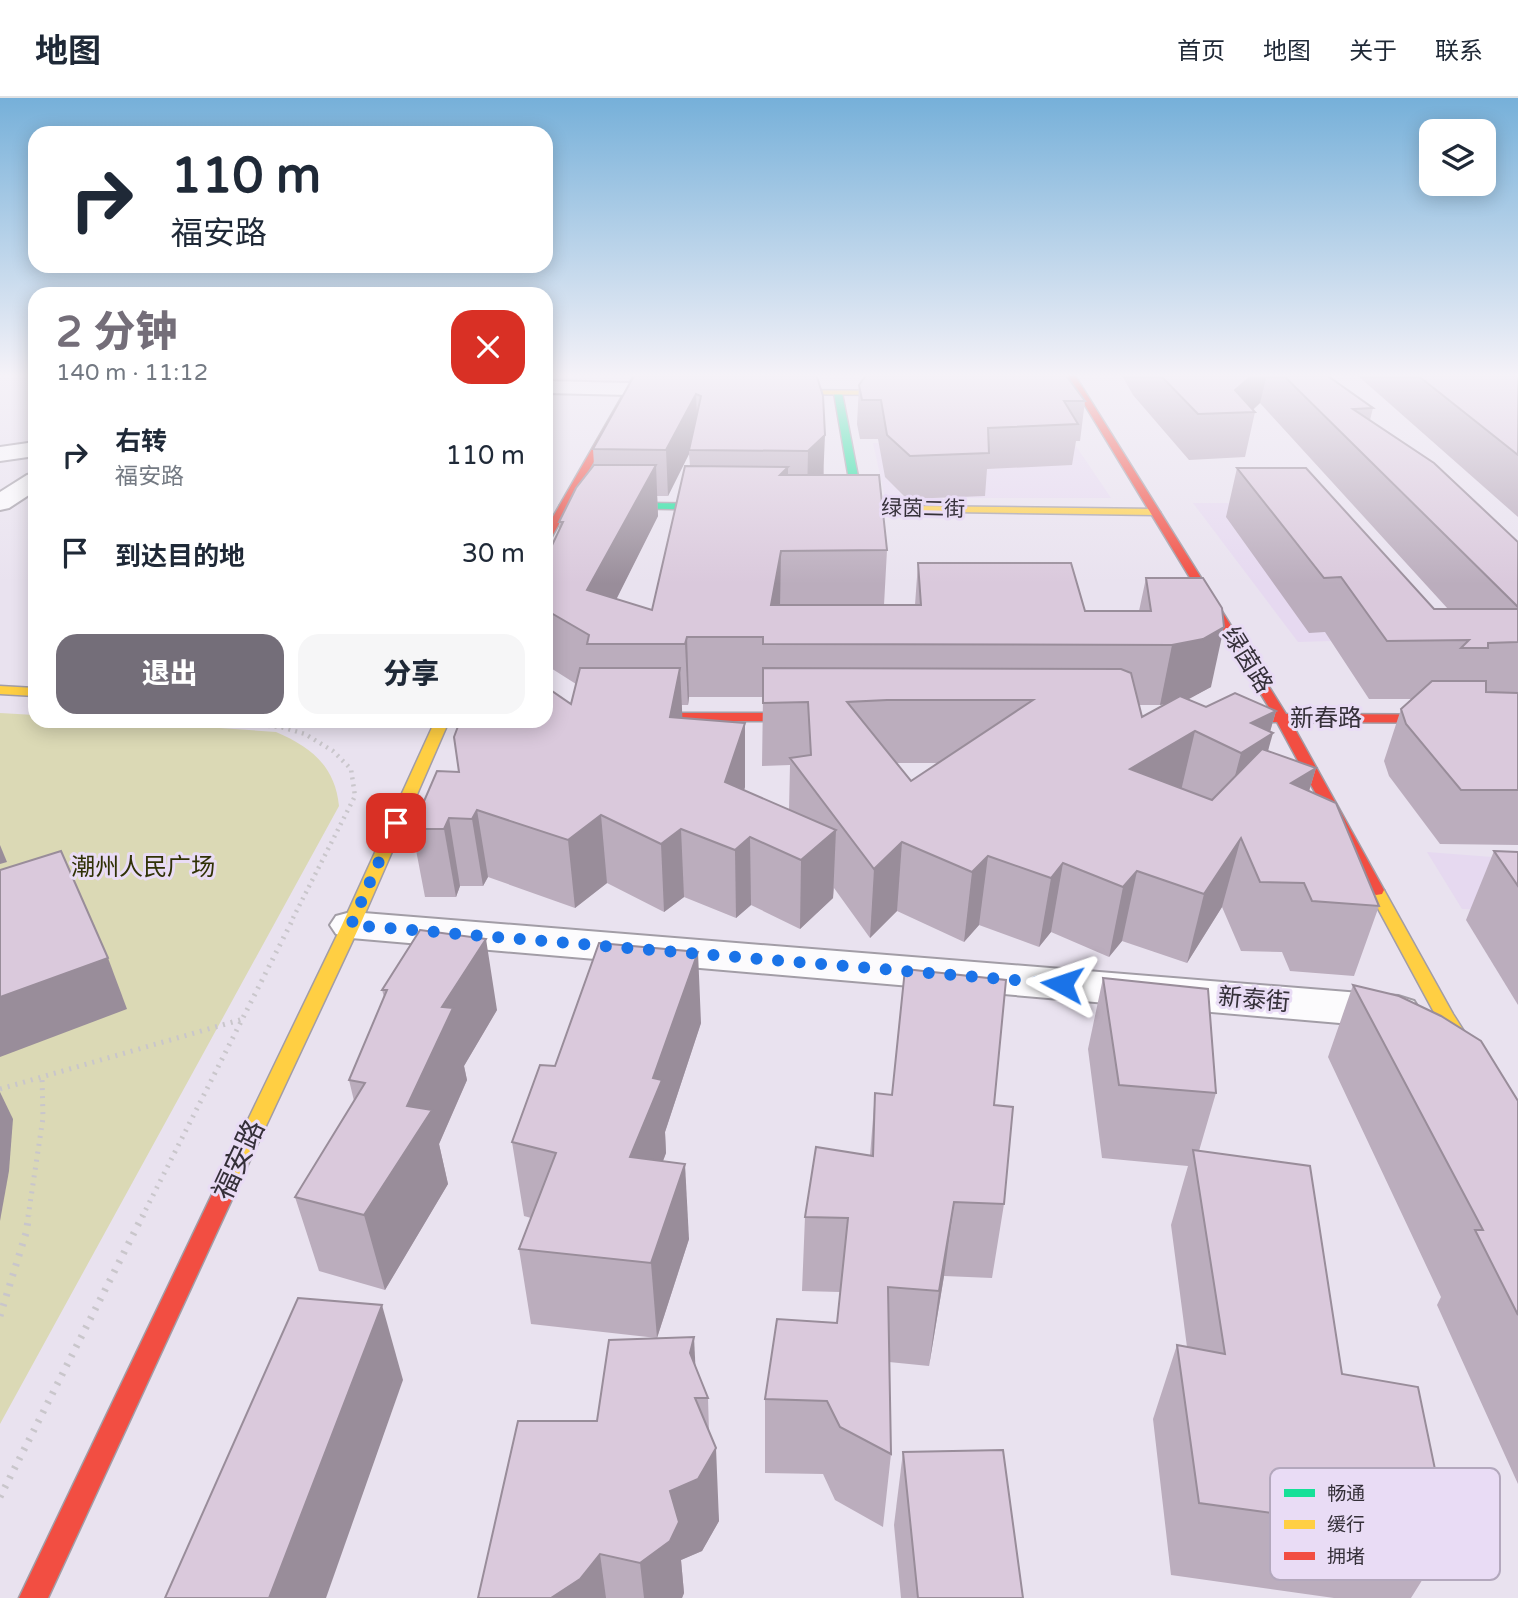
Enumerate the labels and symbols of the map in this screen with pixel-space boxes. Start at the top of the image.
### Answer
street label: 绿茵二街 [881,496,965,522]
street label: 绿茵路 [1216,622,1278,698]
street label: 新春路 [1290,704,1362,733]
pin [366,793,426,853]
park label: 潮州人民广场 [71,853,215,882]
position arrow [1025,947,1099,1021]
street label: 新泰街 [1217,982,1291,1018]
street label: 福安路 [206,1115,272,1205]
legend [1270,1468,1500,1580]
text: 畅通 [1327,1483,1365,1505]
text: 缓行 [1327,1514,1365,1536]
text: 拥堵 [1327,1546,1365,1568]

